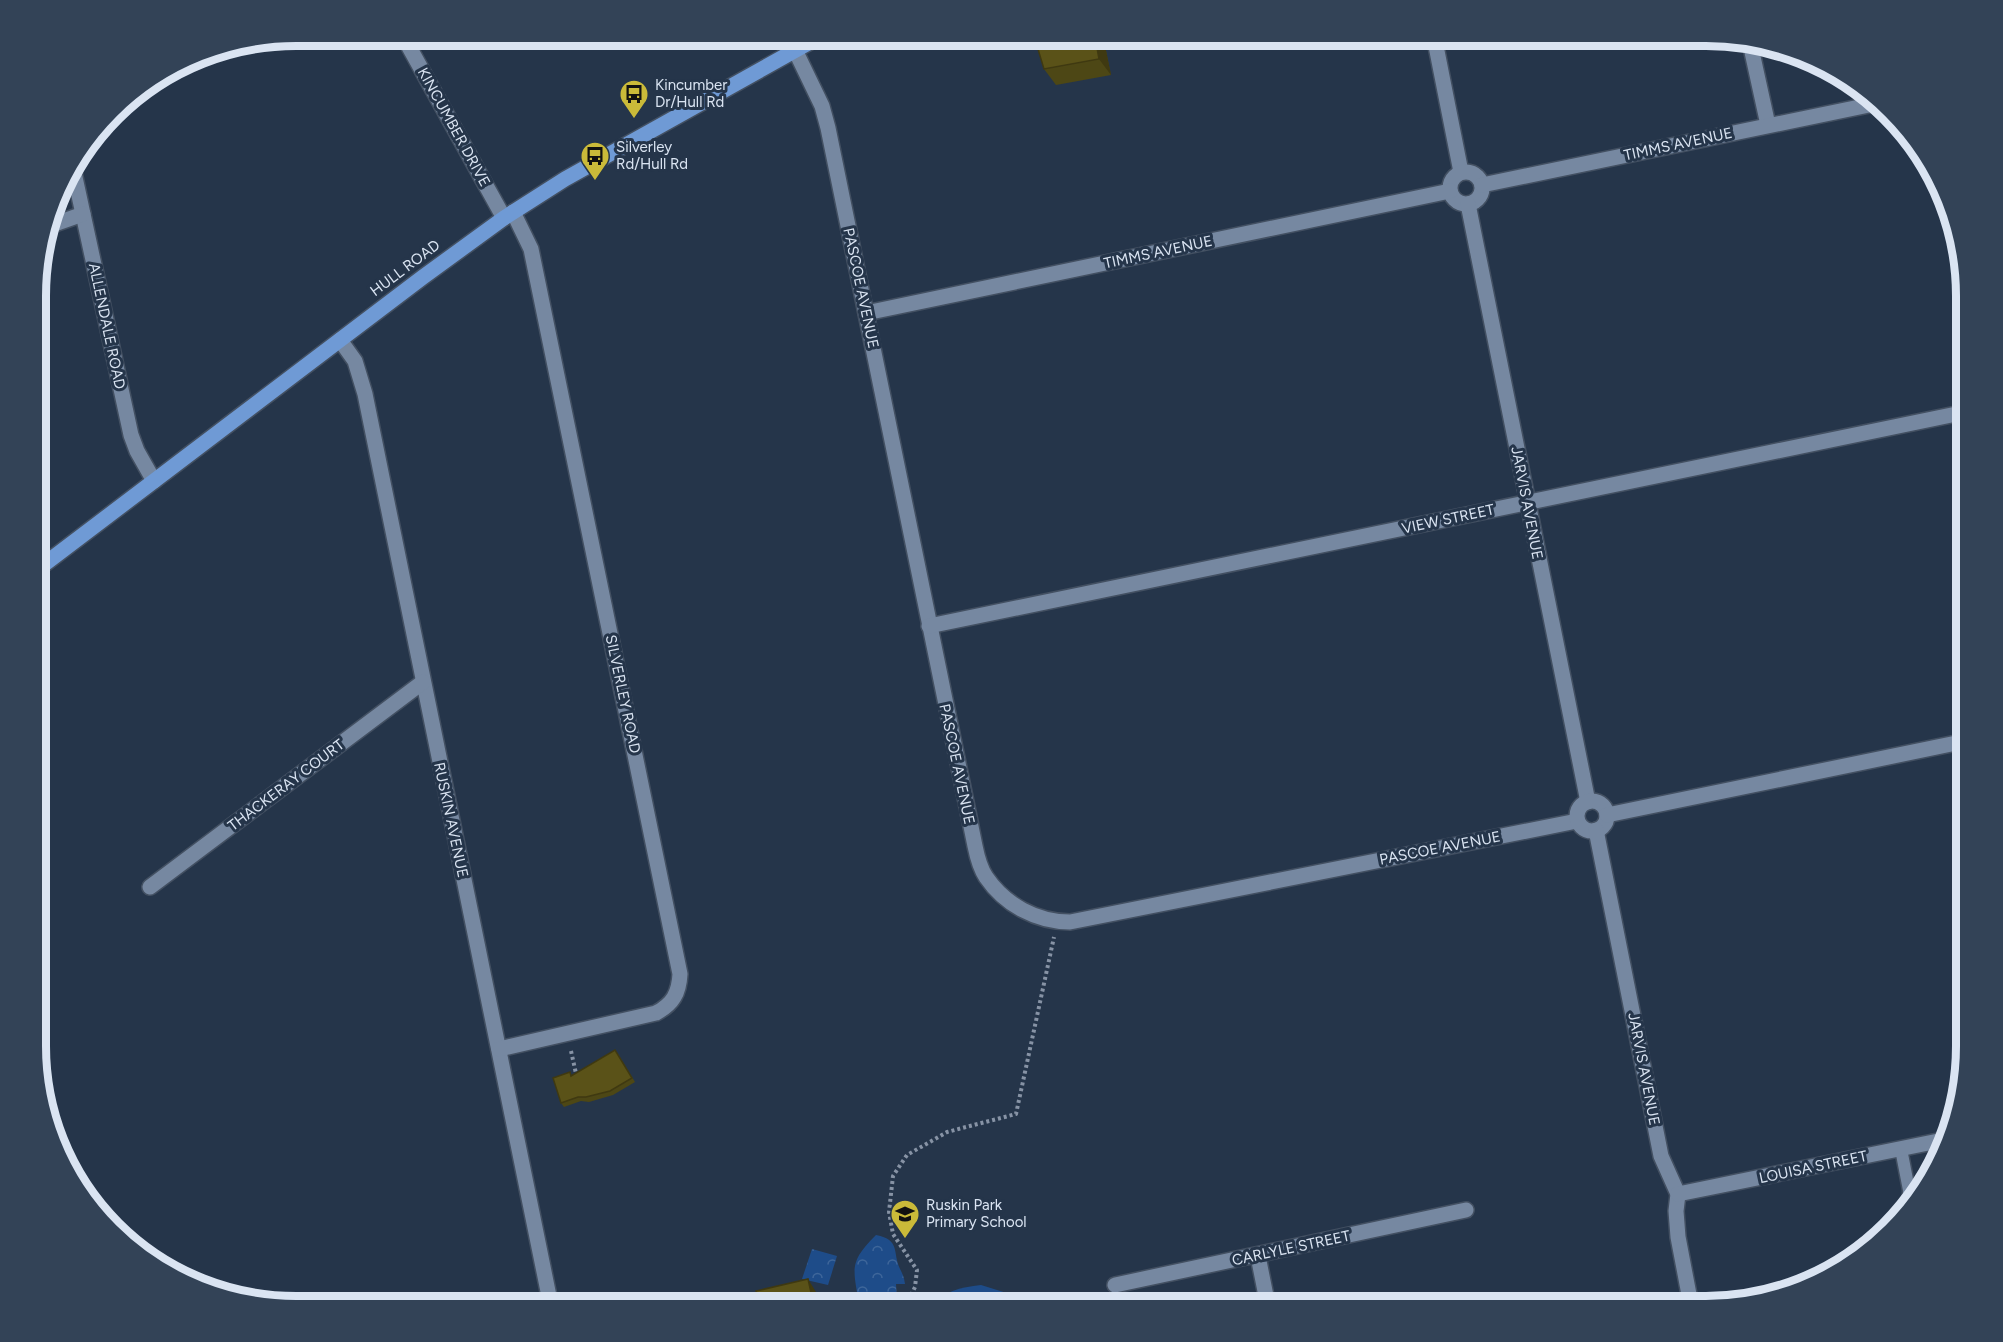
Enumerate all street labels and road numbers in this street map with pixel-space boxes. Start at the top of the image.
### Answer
street label: KINCUMBER DRIVE [414,64,494,190]
street label: TIMMS AVENUE [1622,124,1734,164]
street label: PASCOE AVENUE [839,226,883,350]
street label: TIMMS AVENUE [1102,232,1214,272]
street label: HULL ROAD [367,236,443,300]
street label: ALLENDALE ROAD [85,261,129,391]
street label: JARVIS AVENUE [1507,445,1547,561]
street label: VIEW STREET [1400,500,1497,538]
street label: SILVERLEY ROAD [602,633,644,755]
street label: PASCOE AVENUE [935,702,979,826]
street label: THACKERAY COURT [224,735,348,835]
street label: RUSKIN AVENUE [430,761,472,879]
street label: PASCOE AVENUE [1378,827,1502,869]
street label: JARVIS AVENUE [1624,1011,1664,1127]
street label: LOUISA STREET [1757,1147,1869,1187]
street label: CARLYLE STREET [1230,1227,1352,1269]

